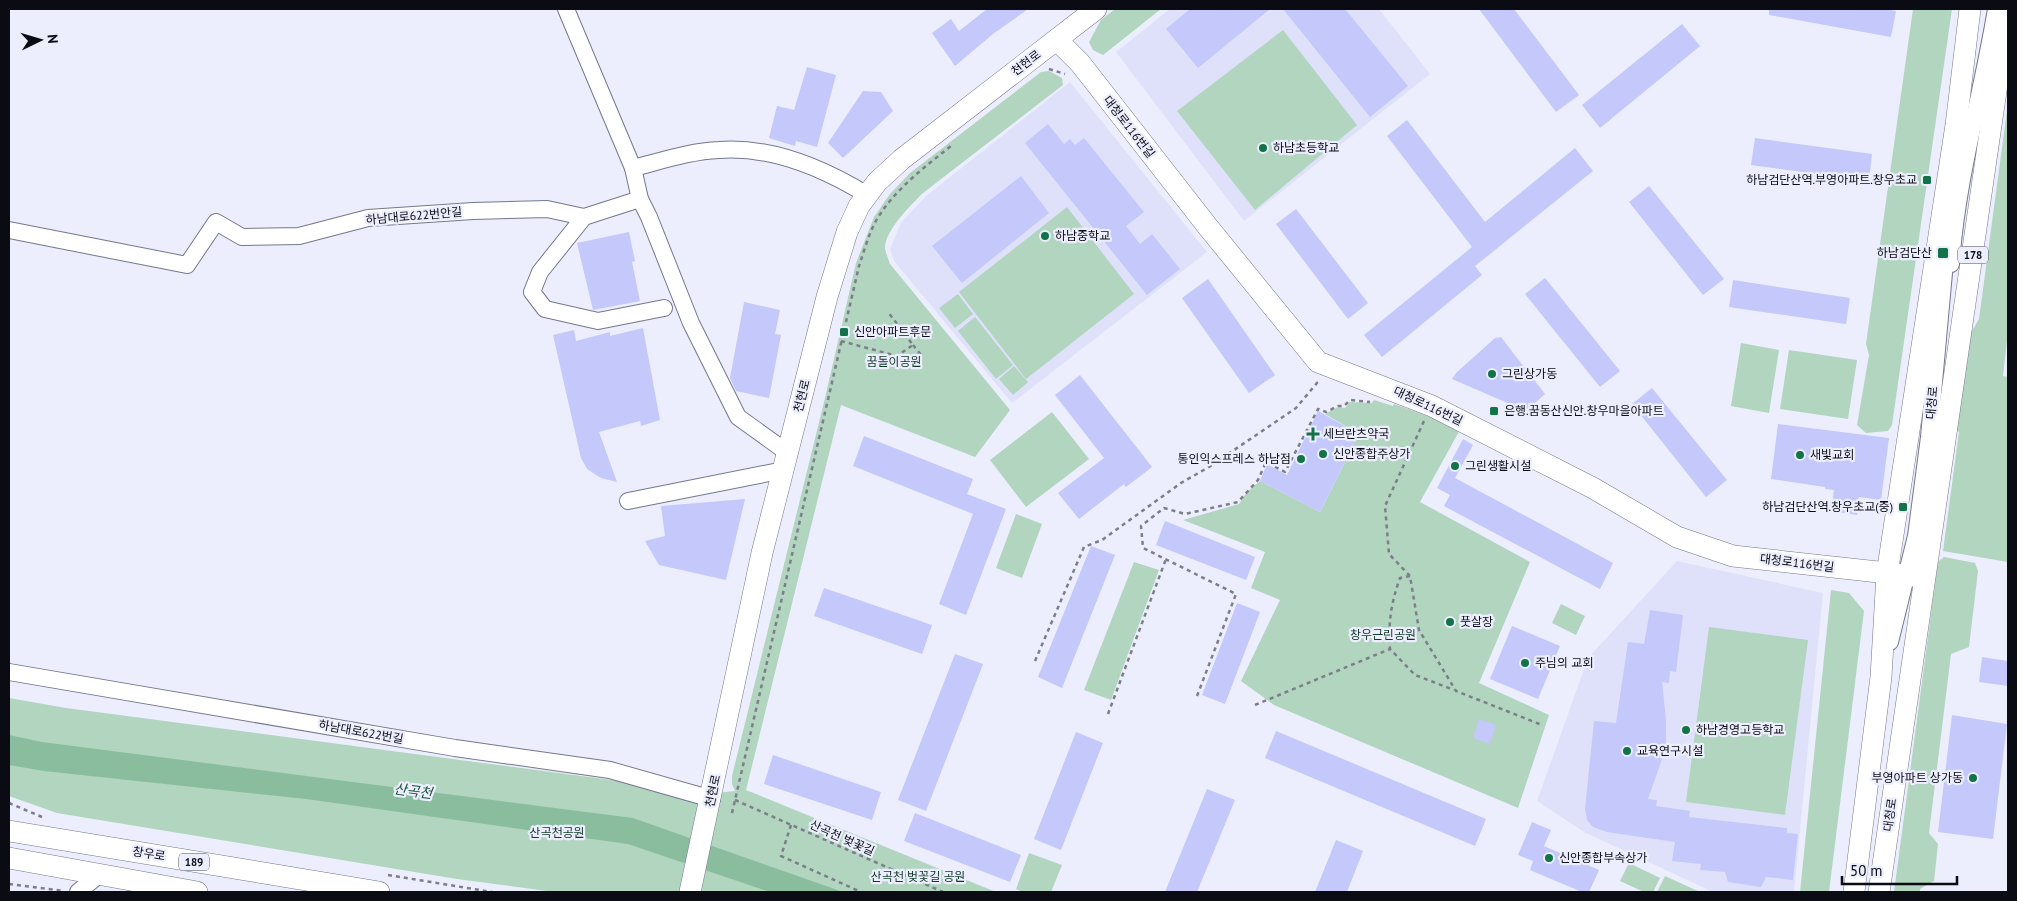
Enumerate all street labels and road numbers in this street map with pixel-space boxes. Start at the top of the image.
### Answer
street label: 천현로 [1008,47,1043,79]
street label: 대청로116번길 [1100,93,1158,161]
street label: 하남대로622번안길 [365,204,463,227]
road number: 178 [1958,246,1988,264]
street label: 천현로 [790,378,813,414]
street label: 대청로116번길 [1391,383,1465,428]
street label: 대청로 [1923,386,1940,420]
street label: 대청로116번길 [1759,551,1835,575]
street label: 하남대로622번길 [317,717,405,746]
street label: 천현로 [702,773,723,809]
street label: 대청로 [1880,797,1899,832]
street label: 산곡천 벚꽃길 [807,817,877,859]
street label: 창우로 [132,844,167,864]
road number: 189 [179,854,209,870]

